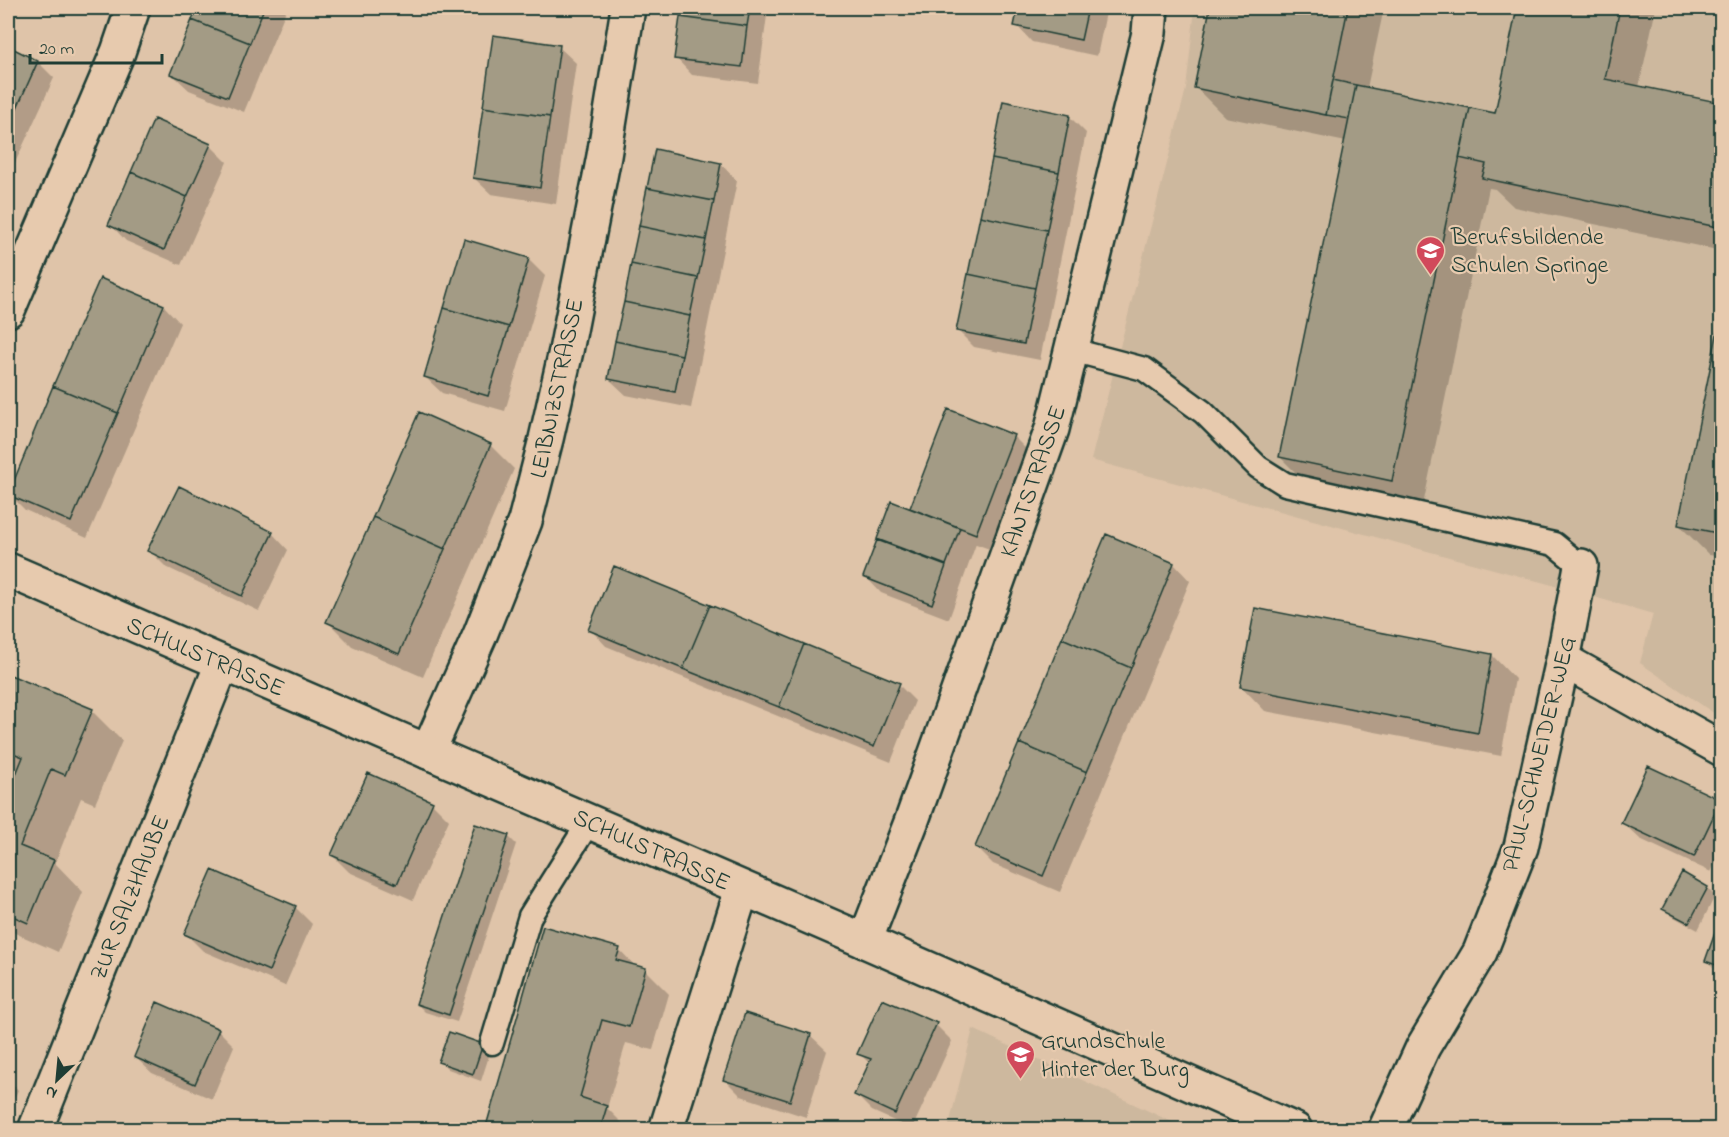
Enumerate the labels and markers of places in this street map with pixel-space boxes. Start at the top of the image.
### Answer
place label: Berufsbildende Schulen Springe [1450,221,1609,284]
school or university icon: Berufsbildende Schulen Springe [1414,234,1446,276]
place label: Grundschule Hinter der Burg [1041,1025,1189,1088]
school or university icon: Grundschule Hinter der Burg [1004,1038,1036,1080]

